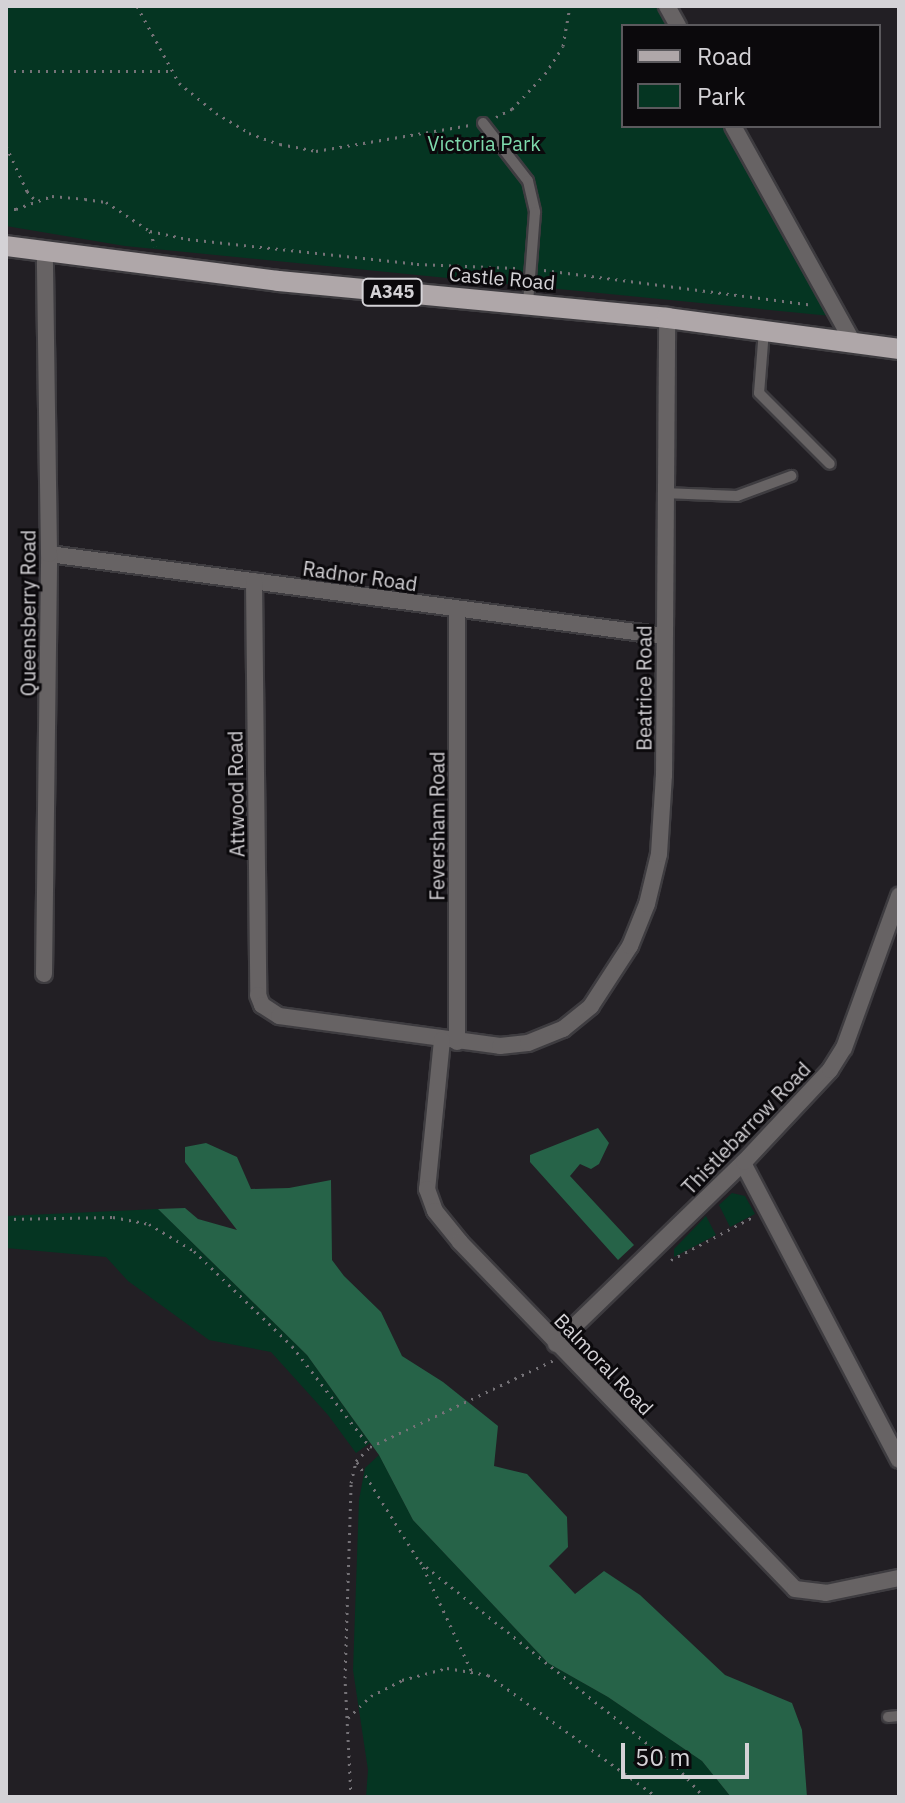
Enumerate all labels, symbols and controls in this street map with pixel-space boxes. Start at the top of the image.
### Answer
legend [621,24,881,128]
text: Road [697,40,752,72]
text: Park [697,80,746,112]
park label: Victoria Park [427,131,541,155]
street label: Castle Road [448,261,556,295]
road number: A345 [360,278,424,306]
street label: Queensberry Road [16,530,40,696]
street label: Radnor Road [301,556,419,596]
street label: Beatrice Road [632,625,656,751]
street label: Attwood Road [223,731,249,857]
street label: Feversham Road [425,751,449,901]
street label: Thistlebarrow Road [677,1057,815,1199]
street label: Balmoral Road [550,1308,658,1420]
scale bar [625,1727,753,1777]
text: 50 m [635,1741,690,1773]

